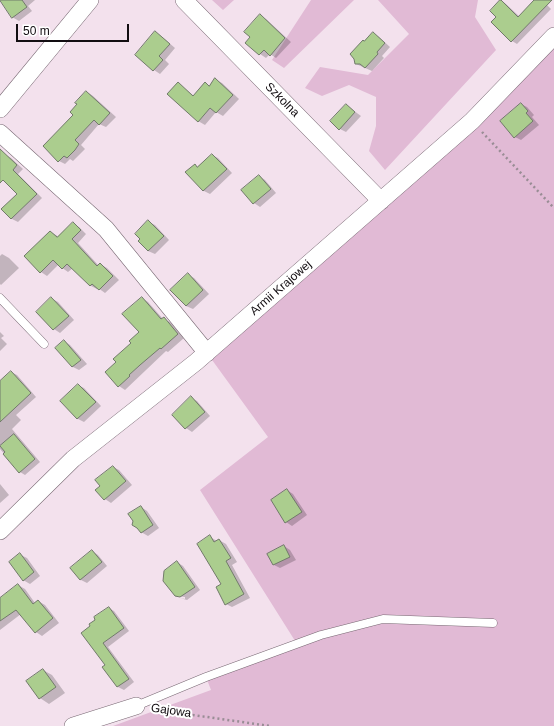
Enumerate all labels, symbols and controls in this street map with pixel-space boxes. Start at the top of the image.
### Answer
scale bar [18,16,131,42]
text: 50 m [23,24,50,38]
street label: Szkolna [262,80,302,120]
street label: Armii Krajowej [247,257,315,319]
street label: Gajowa [150,701,192,721]

